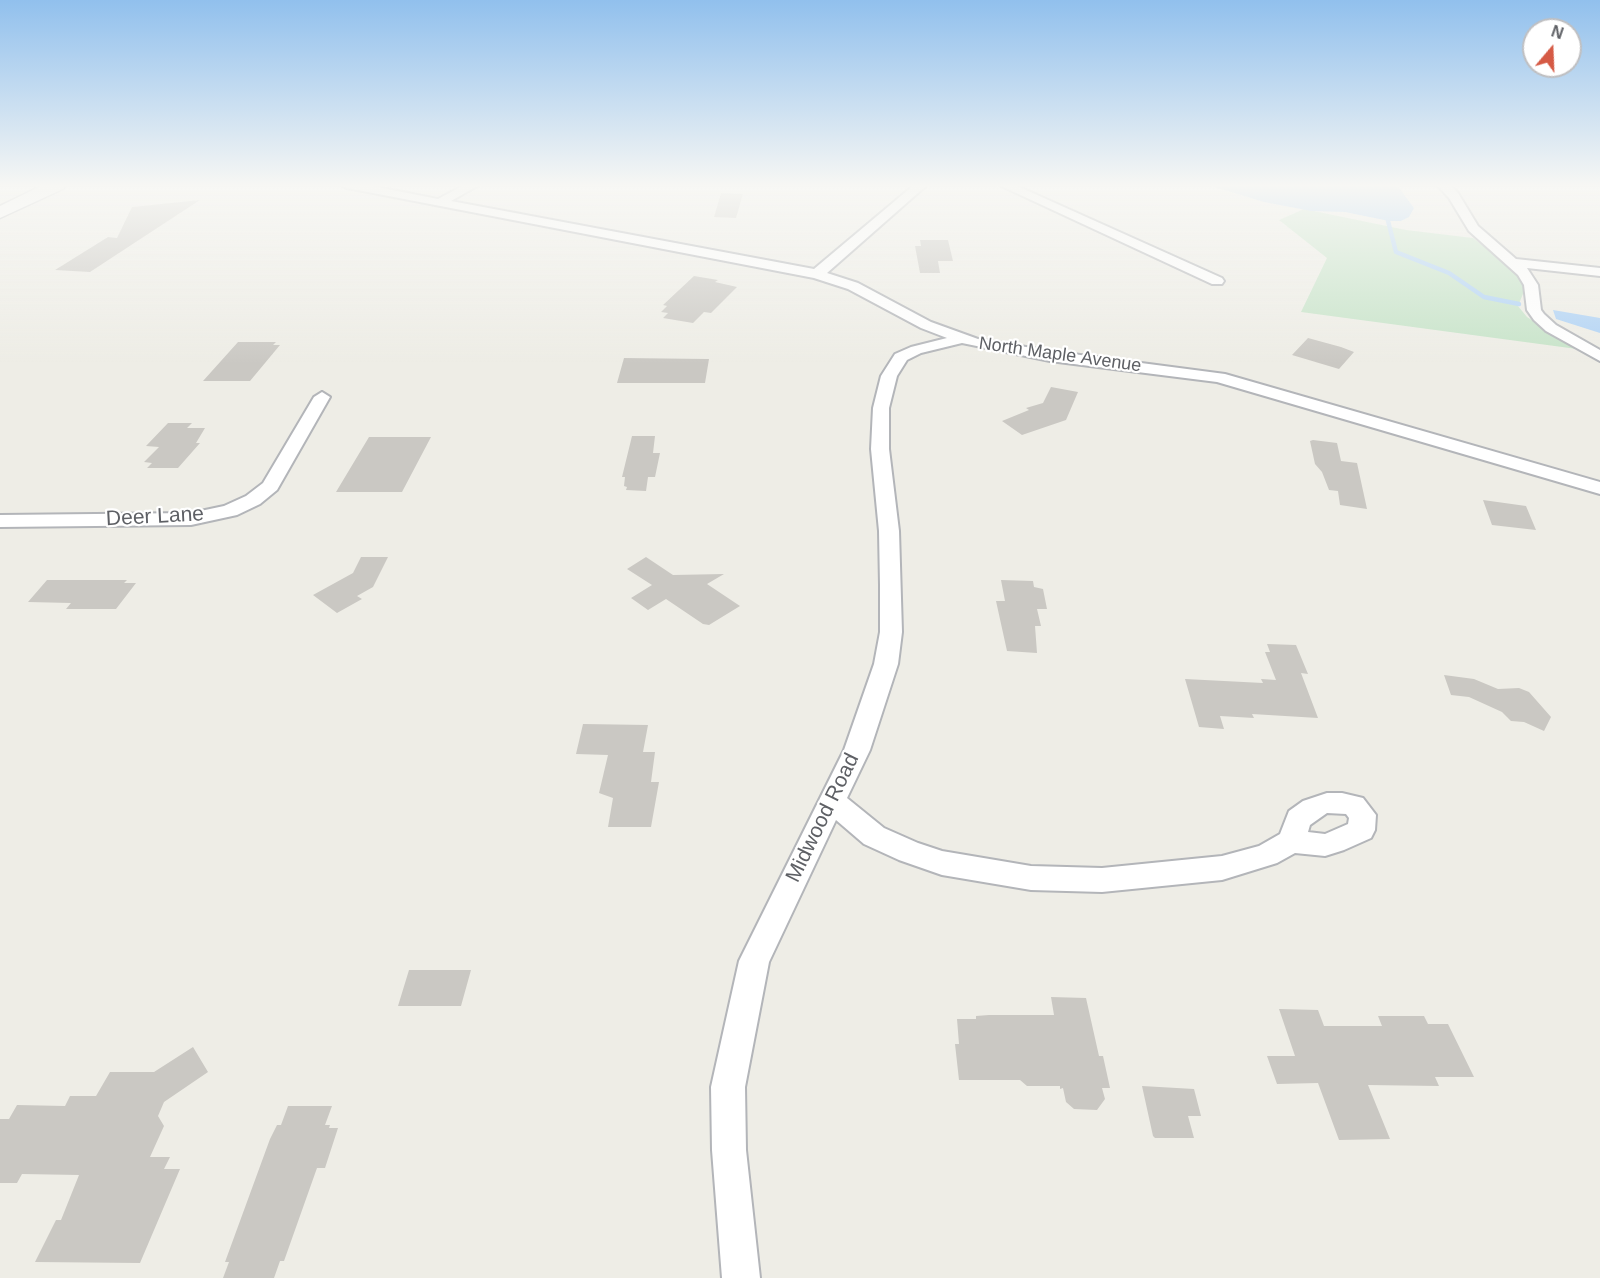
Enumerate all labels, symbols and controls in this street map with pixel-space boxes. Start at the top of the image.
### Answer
north arrow [1522,18,1582,78]
text: N [1549,22,1566,42]
street label: North Maple Avenue [977,333,1143,377]
street label: Deer Lane [105,502,205,532]
street label: Midwood Road [781,750,865,886]

